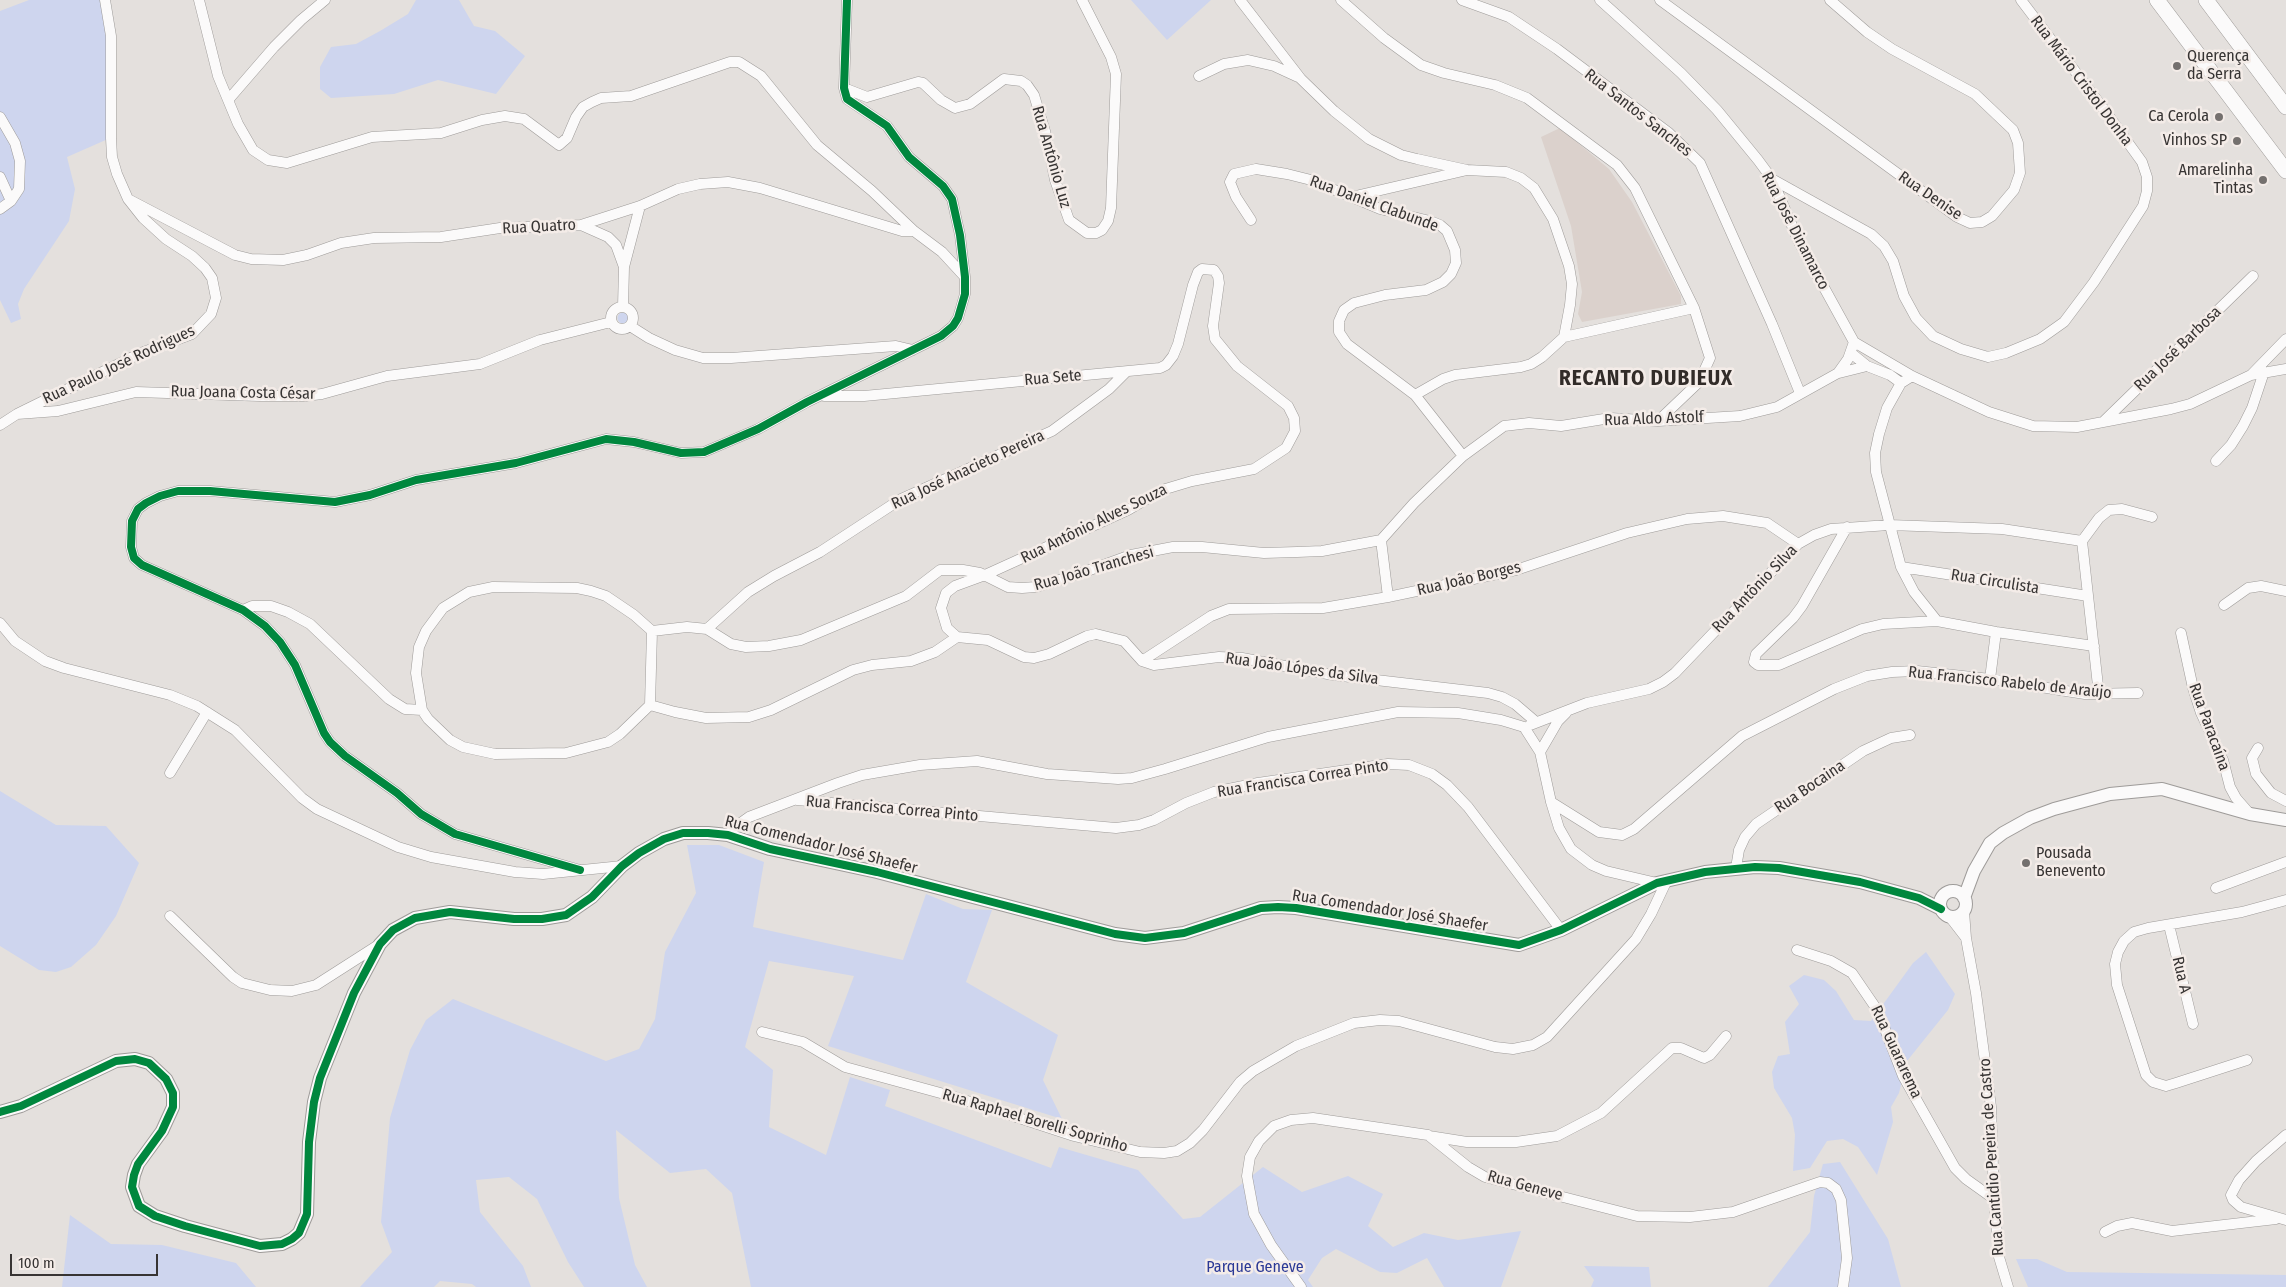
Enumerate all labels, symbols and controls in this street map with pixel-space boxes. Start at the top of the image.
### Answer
street label: Rua Mário Cristol Donha [2026,12,2136,150]
place label: Querença da Serra [2187,47,2249,85]
marker: Querença da Serra [2171,60,2183,72]
street label: Rua Santos Sanches [1580,65,1696,161]
street label: Rua Antônio Luz [1027,104,1075,210]
place label: Ca Cerola [2148,107,2209,127]
marker: Ca Cerola [2213,111,2225,123]
place label: Vinhos SP [2163,131,2227,151]
marker: Vinhos SP [2231,135,2243,147]
place label: Amarelinha Tintas [2178,161,2253,199]
street label: Rua Denise [1894,168,1966,224]
street label: Rua José Dinamarco [1757,169,1833,293]
street label: Rua Daniel Clabunde [1307,172,1441,236]
marker: Amarelinha Tintas [2257,174,2269,186]
street label: Rua Quatro [502,215,576,239]
street label: Rua José Barbosa [2130,303,2226,395]
street label: Rua Paulo José Rodrigues [40,321,198,409]
street label: Rua Sete [1024,366,1082,390]
district label: RECANTO DUBIEUX [1557,366,1735,392]
street label: Rua Joana Costa César [170,382,316,404]
street label: Rua Aldo Astolf [1604,408,1704,430]
street label: Rua José Anacieto Pereira [889,426,1047,514]
street label: Rua Antônio Alves Souza [1018,480,1170,568]
street label: Rua Antônio Silva [1708,541,1802,637]
street label: Rua João Tranchesi [1032,543,1156,595]
street label: Rua João Borges [1415,558,1523,600]
street label: Rua Circulista [1949,566,2041,598]
street label: Rua João Lópes da Silva [1224,649,1380,689]
street label: Rua Francisco Rabelo de Araújo [1907,663,2113,703]
street label: Rua Paracaína [2184,681,2234,773]
street label: Rua Francisca Correa Pinto [1216,756,1390,802]
street label: Rua Bocaina [1771,756,1849,818]
street label: Rua Francisca Correa Pinto [805,792,979,826]
street label: Rua Comendador José Shaefer [723,812,919,878]
place label: Pousada Benevento [2036,844,2106,882]
marker: Pousada Benevento [2020,857,2032,869]
street label: Rua Comendador José Shaefer [1291,886,1489,936]
street label: Rua A [2167,955,2195,995]
street label: Rua Guararema [1866,1003,1926,1101]
street label: Rua Cantidio Pereira de Castro [1976,1058,2008,1256]
street label: Rua Raphael Borelli Soprinho [940,1085,1130,1157]
street label: Rua Geneve [1485,1167,1565,1205]
scale bar [12,1244,160,1276]
text: 100 m [18,1254,55,1272]
park label: Parque Geneve [1206,1258,1304,1278]

